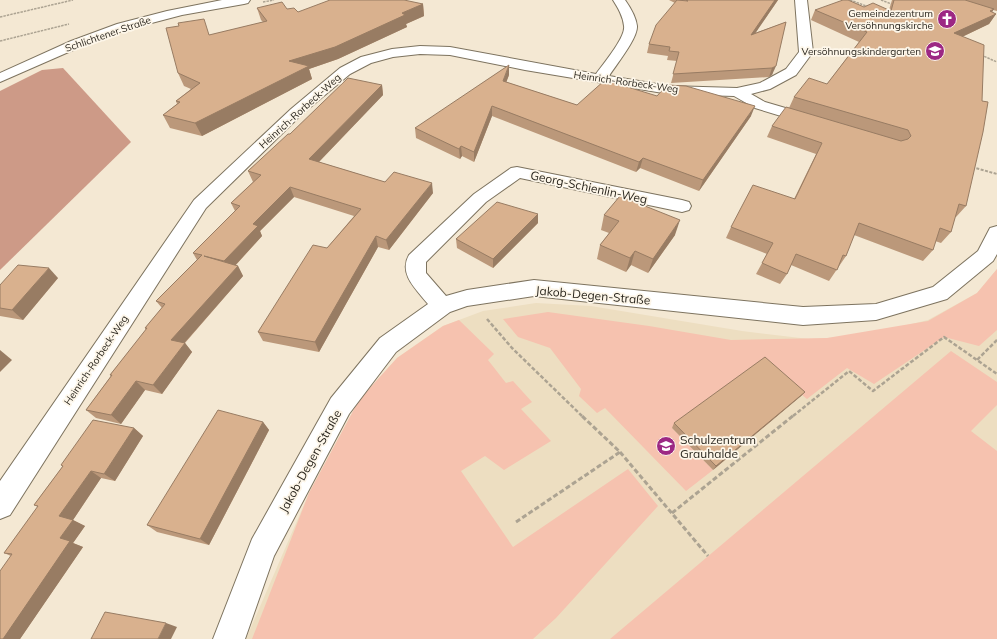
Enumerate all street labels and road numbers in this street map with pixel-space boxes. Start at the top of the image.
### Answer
street label: Schlichtener Straße [63,13,153,55]
street label: Heinrich-Rorbeck-Weg [573,68,679,96]
street label: Heinrich-Rorbeck-Weg [256,71,344,151]
street label: Georg-Schienlin-Weg [529,167,649,207]
street label: Jakob-Degen-Straße [535,283,651,307]
street label: Heinrich-Rorbeck-Weg [61,313,131,407]
street label: Jakob-Degen-Straße [276,407,344,515]

